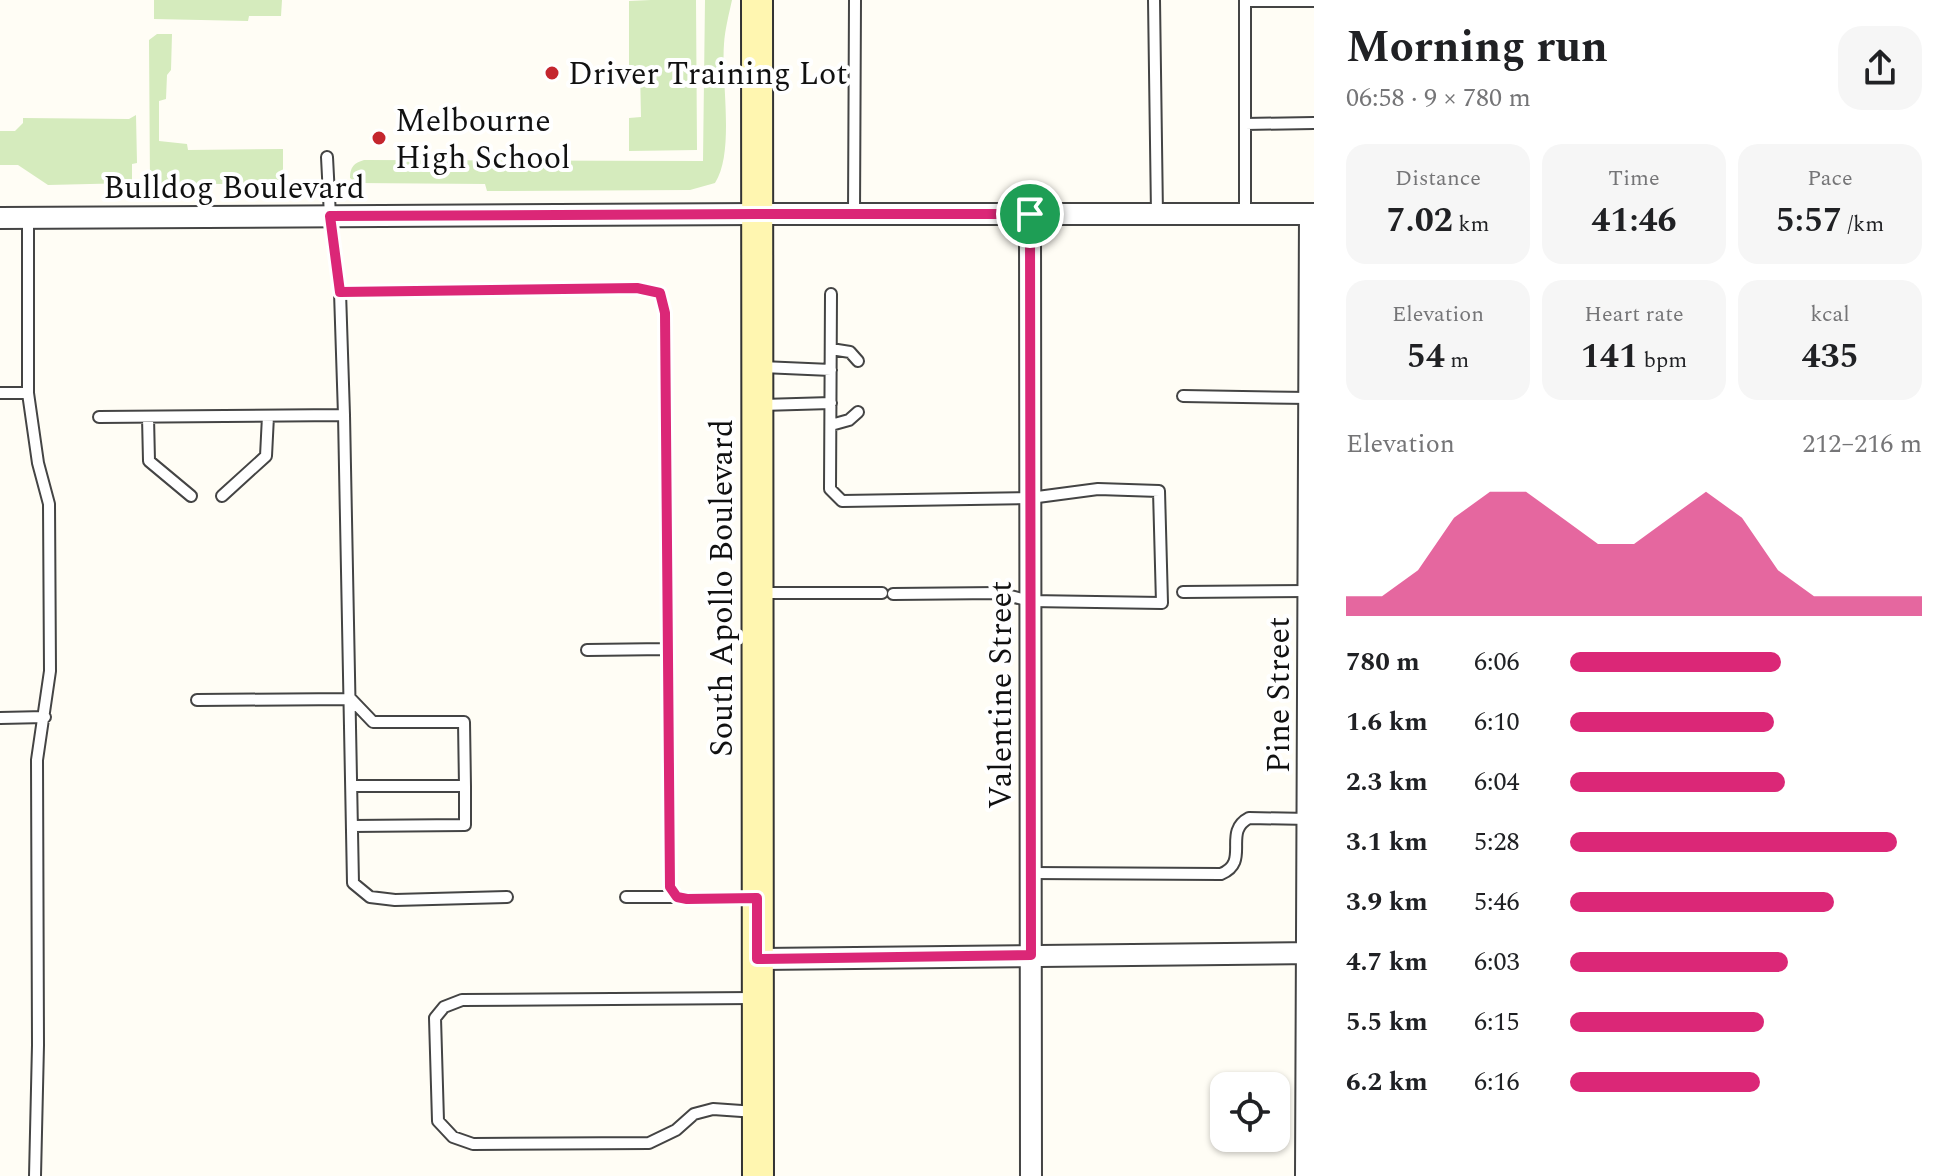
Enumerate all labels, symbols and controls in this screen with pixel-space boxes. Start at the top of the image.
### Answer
text: Morning run [1346,14,1608,81]
button: share [1838,26,1922,110]
place label: Driver Training Lot [568,50,848,99]
marker: Driver Training Lot [543,64,561,82]
text: 06:58 · 9 × 780 m [1346,78,1531,118]
place label: Melbourne High School [395,97,570,183]
marker: Melbourne High School [370,129,388,147]
text: Distance [1395,162,1481,195]
text: Time [1608,162,1660,195]
text: Pace [1807,162,1853,195]
street label: Bulldog Boulevard [103,164,365,213]
pin [996,180,1064,248]
icon: arrive [1008,192,1052,236]
text: 7.02 [1386,195,1453,247]
text: 41:46 [1591,195,1677,247]
text: 5:57 [1776,195,1842,247]
text: km [1453,208,1490,241]
text: /km [1842,208,1884,241]
text: Elevation [1392,298,1484,331]
text: Heart rate [1584,298,1684,331]
text: kcal [1810,298,1850,331]
text: 54 [1407,331,1445,383]
text: 141 [1581,331,1638,383]
text: 435 [1801,331,1859,383]
text: m [1445,344,1469,377]
text: bpm [1638,344,1687,377]
street label: South Apollo Boulevard [698,419,747,757]
text: Elevation [1346,424,1455,464]
text: 212–216 m [1802,424,1922,464]
street label: Valentine Street [977,581,1026,809]
street label: Pine Street [1255,617,1304,773]
text: 780 m [1346,642,1420,682]
text: 6:06 [1474,642,1520,682]
text: 1.6 km [1346,702,1428,742]
text: 6:10 [1474,702,1520,742]
text: 2.3 km [1346,762,1428,802]
text: 6:04 [1474,762,1520,802]
text: 3.1 km [1346,822,1428,862]
text: 5:28 [1474,822,1520,862]
text: 3.9 km [1346,882,1428,922]
text: 5:46 [1474,882,1520,922]
text: 4.7 km [1346,942,1428,982]
text: 6:03 [1474,942,1520,982]
text: 5.5 km [1346,1002,1428,1042]
text: 6:15 [1474,1002,1520,1042]
text: 6.2 km [1346,1062,1428,1102]
text: 6:16 [1474,1062,1520,1102]
map controls [1210,1072,1290,1152]
button: locate [1210,1072,1290,1152]

